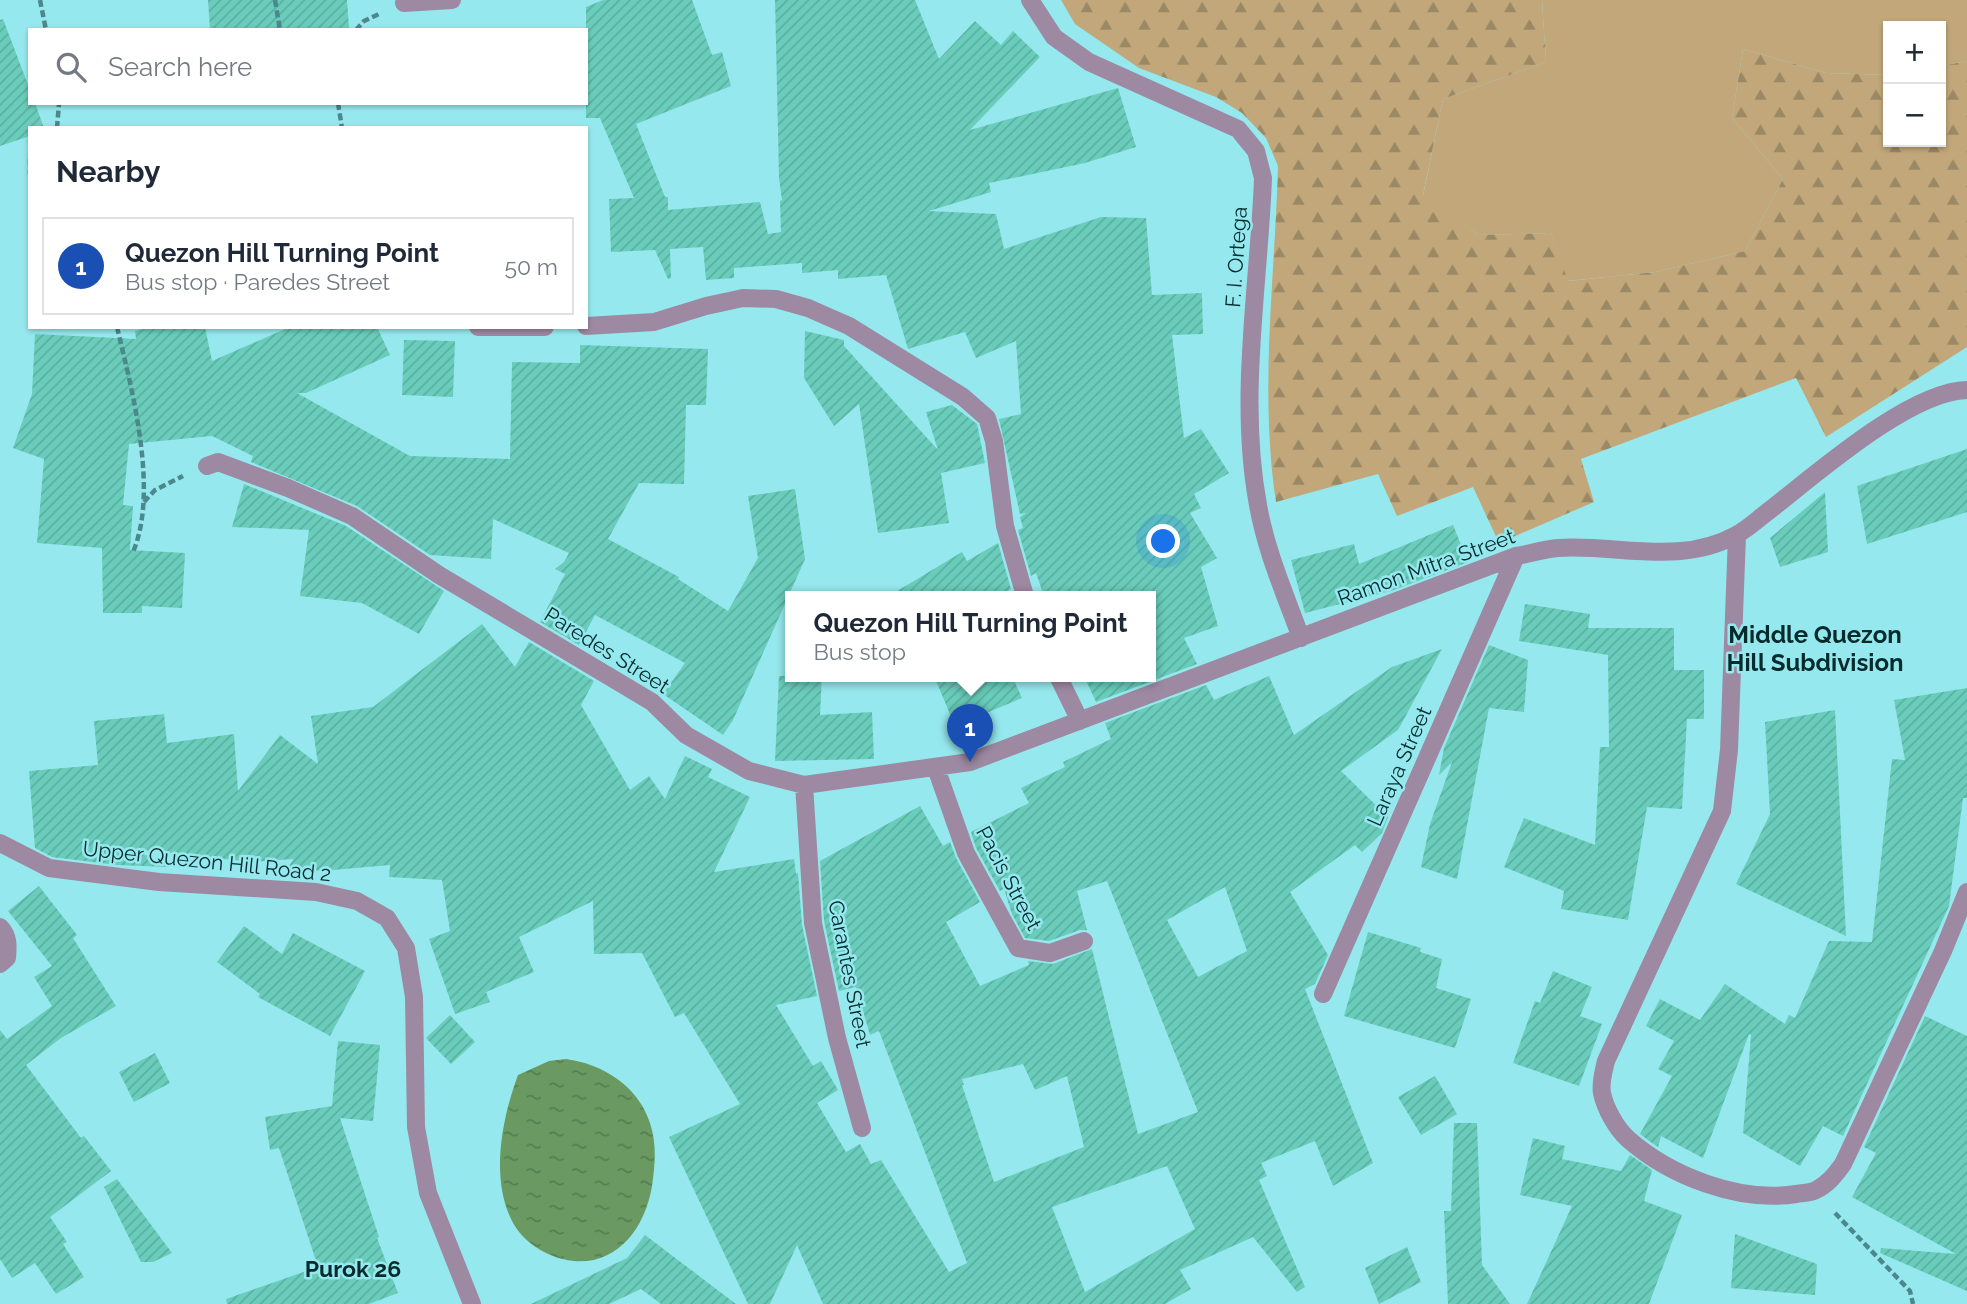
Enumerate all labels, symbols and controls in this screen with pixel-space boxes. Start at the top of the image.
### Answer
map controls [1883,21,1946,147]
button: + [1883,21,1946,84]
search box [28,28,588,105]
icon: search [52,48,90,86]
text: Search here [108,52,252,82]
button: − [1883,84,1946,147]
text: Nearby [56,154,160,189]
street label: F. I. Ortega [1220,206,1252,308]
text: Quezon Hill Turning Point [125,238,439,268]
text: 1 [75,253,87,280]
text: 50 m [504,253,558,280]
text: Bus stop · Paredes Street [125,268,390,295]
street label: Ramon Mitra Street [1334,523,1518,611]
your location [1146,524,1180,558]
popup [785,591,1156,682]
street label: Paredes Street [540,602,674,698]
text: Quezon Hill Turning Point [813,608,1128,638]
district label: Middle Quezon Hill Subdivision [1727,620,1903,677]
text: Bus stop [813,638,906,665]
street label: Laraya Street [1361,702,1437,830]
pin: 1 [947,704,993,762]
street label: Pacis Street [971,822,1047,934]
street label: Upper Quezon Hill Road 2 [82,836,332,886]
street label: Carantes Street [823,898,877,1050]
district label: Purok 26 [305,1255,401,1282]

